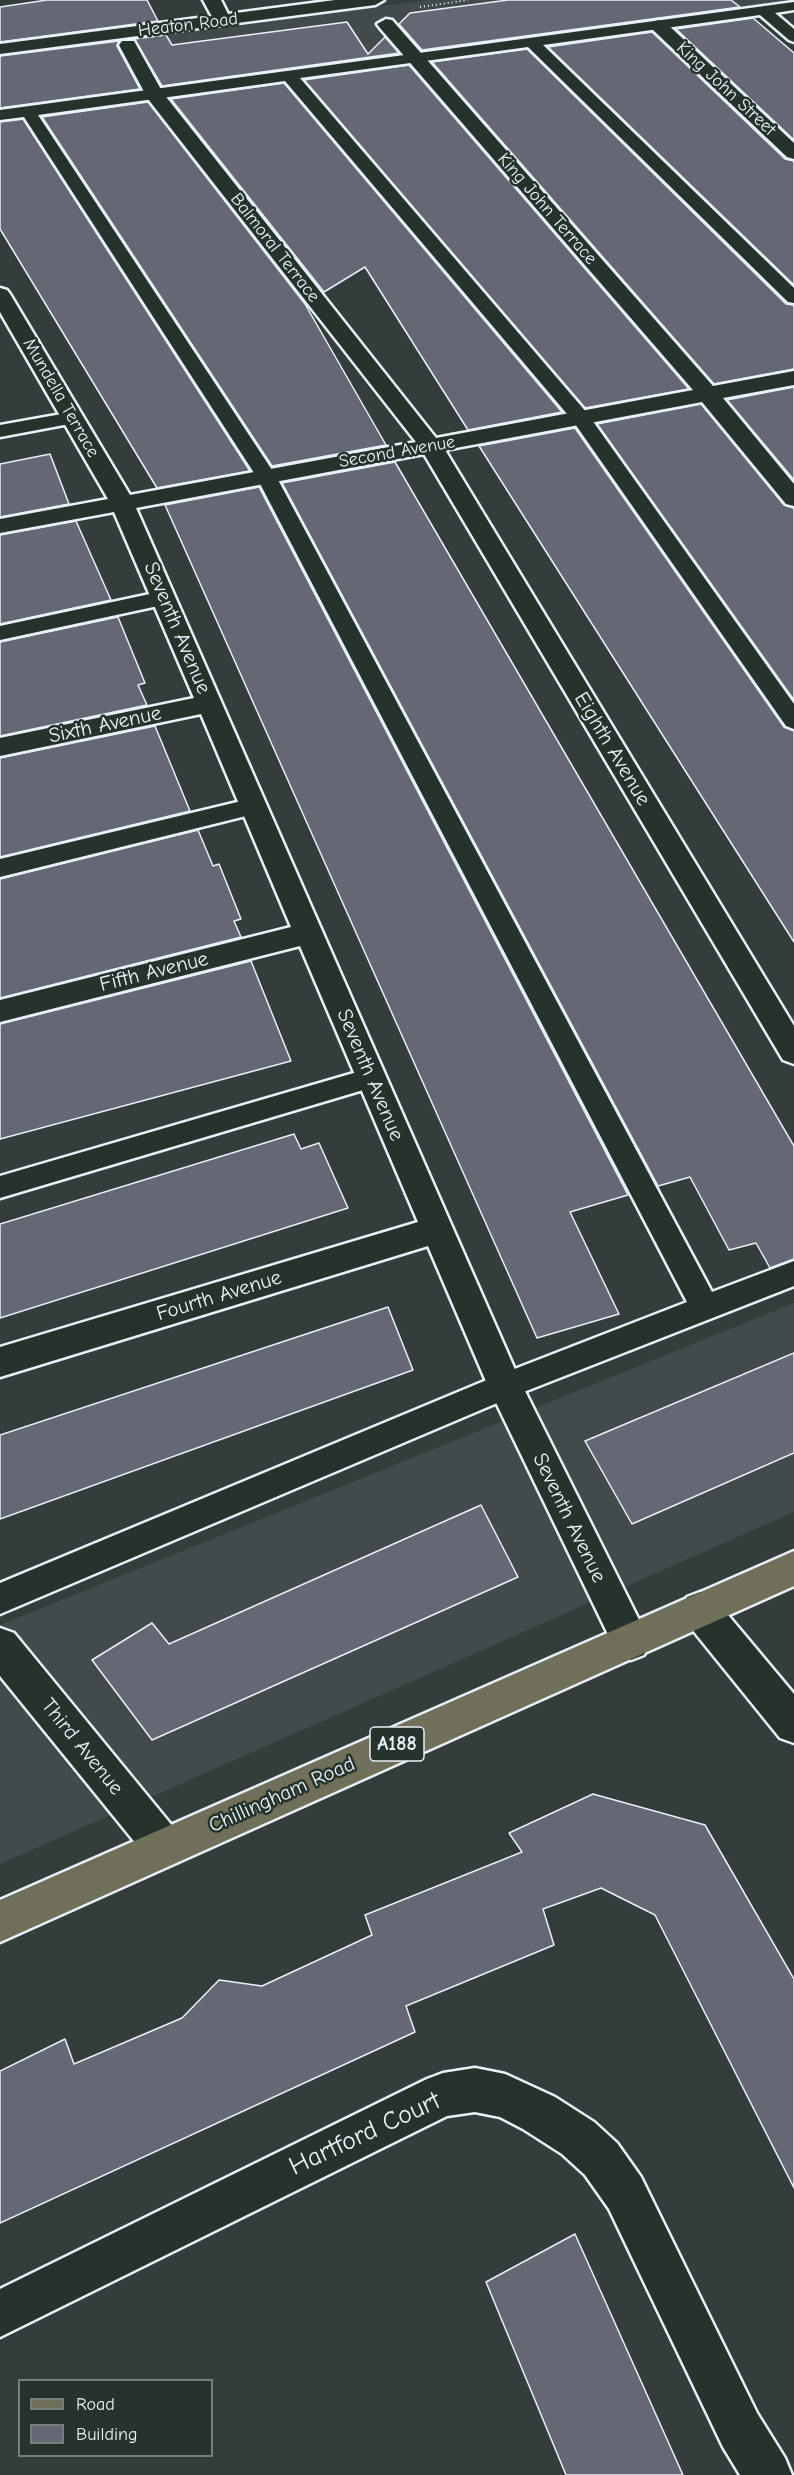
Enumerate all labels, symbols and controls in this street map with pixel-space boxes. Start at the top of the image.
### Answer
street label: Heaton Road [137,8,239,42]
street label: King John Street [672,37,780,141]
street label: King John Terrace [493,149,601,269]
street label: Balmoral Terrace [226,189,324,307]
street label: Mundella Terrace [18,335,104,461]
street label: Second Avenue [337,431,457,473]
street label: Seventh Avenue [138,558,216,698]
street label: Eighth Avenue [568,688,656,810]
street label: Sixth Avenue [46,701,164,749]
street label: Fifth Avenue [97,946,211,998]
street label: Seventh Avenue [331,1005,409,1145]
street label: Fourth Avenue [153,1265,285,1327]
street label: Seventh Avenue [527,1449,611,1587]
street label: Third Avenue [35,1694,129,1800]
road number: A188 [370,1727,424,1761]
street label: Chillingham Road [205,1751,359,1839]
street label: Hartford Court [284,2085,446,2183]
legend [18,2379,213,2457]
text: Road [76,2394,115,2415]
text: Building [76,2424,138,2445]

